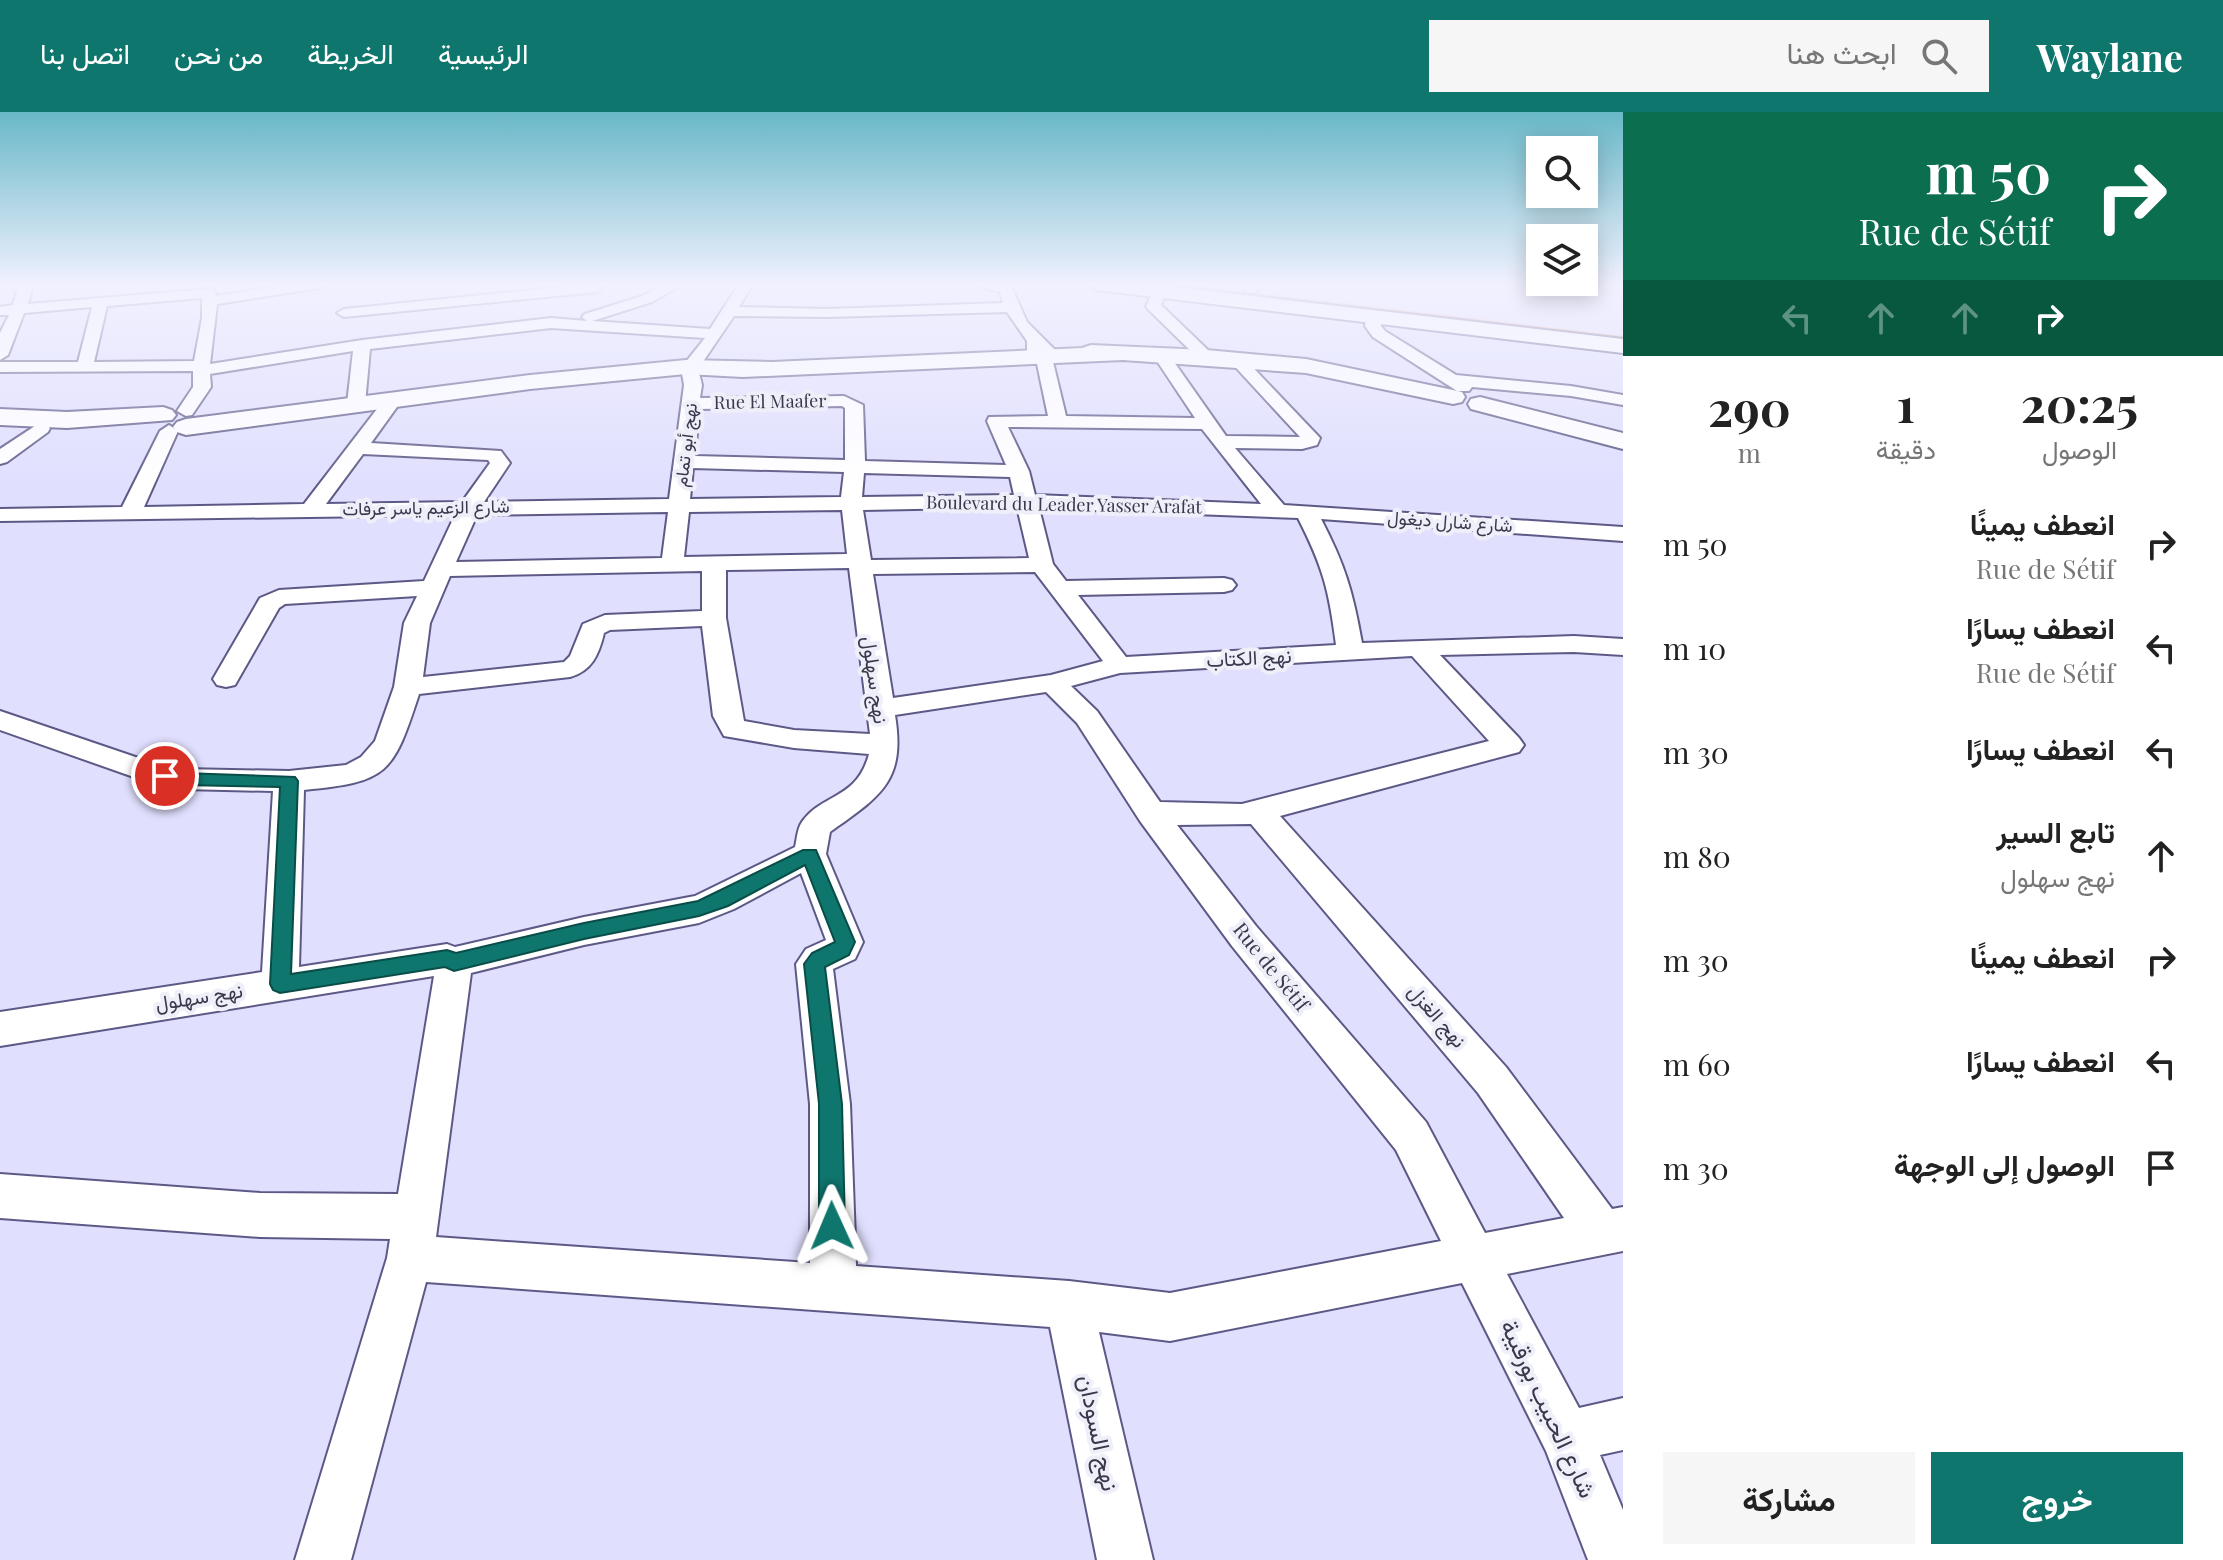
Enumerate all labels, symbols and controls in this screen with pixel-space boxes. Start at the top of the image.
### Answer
search box [1429,20,1989,92]
text: Waylane [2037,31,2183,82]
text: ابحث هنا [1786,32,1897,72]
text: اتصل بنا [40,34,130,71]
text: من نحن [174,34,263,71]
text: الخريطة [307,34,394,71]
text: الرئيسية [438,34,528,71]
icon: search [1917,34,1961,78]
text: 50 m [1925,134,2051,209]
map controls [1526,136,1598,296]
button: search [1526,136,1598,208]
icon: right [2079,144,2183,248]
text: Rue de Sétif [1859,206,2051,254]
button: layers [1526,224,1598,296]
icon: left [1775,296,1819,340]
icon: ahead [1859,296,1903,340]
icon: ahead [1943,296,1987,340]
icon: right [2027,296,2071,340]
text: 1 [1897,371,1915,435]
text: 20:25 [2021,371,2138,435]
text: 290 [1708,375,1791,439]
street label: Rue El Maafer [713,388,826,414]
street label: نهج أبو تمام [668,402,703,488]
text: دقيقة [1876,431,1936,466]
text: الوصول [2042,431,2117,466]
text: m [1738,435,1761,470]
street label: Boulevard du Leader Yasser Arafat [926,490,1203,518]
street label: شارع الزعيم ياسر عرفات [342,494,510,521]
text: انعطف يمينًا [1970,503,2115,543]
street label: شارع شارل ديغول [1387,505,1513,538]
icon: right [2139,522,2183,566]
text: 50 m [1663,524,1728,564]
text: Rue de Sétif [1976,551,2115,586]
text: انعطف يسارًا [1966,607,2115,647]
icon: left [2139,626,2183,670]
text: 10 m [1663,628,1726,668]
street label: نهج سهلول [855,634,896,726]
street label: نهج الكتاب [1206,641,1292,674]
text: Rue de Sétif [1976,655,2115,690]
text: انعطف يسارًا [1966,728,2115,768]
icon: left [2139,730,2183,774]
text: 30 m [1663,732,1729,772]
pin [131,742,199,810]
icon: arrive [143,754,187,798]
text: تابع السير [1996,811,2115,851]
icon: ahead [2139,834,2183,878]
text: 80 m [1663,836,1731,876]
text: نهج سهلول [2000,859,2115,894]
street label: Rue de Sétif [1228,916,1317,1017]
text: انعطف يمينًا [1970,936,2115,976]
icon: right [2139,938,2183,982]
text: 30 m [1663,940,1729,980]
street label: نهج سهلول [153,975,245,1018]
street label: نهج الغزل [1401,977,1473,1054]
text: انعطف يسارًا [1966,1040,2115,1080]
icon: left [2139,1042,2183,1086]
text: 60 m [1663,1044,1731,1084]
text: الوصول إلى الوجهة [1894,1144,2115,1184]
icon: arrive [2139,1146,2183,1190]
text: 30 m [1663,1148,1729,1188]
position arrow [790,1184,874,1268]
street label: شارع الحبيب بورقيبة [1493,1314,1605,1503]
street label: نهج السودان [1069,1372,1128,1494]
button: مشاركة [1663,1452,1915,1544]
button: خروج [1931,1452,2183,1544]

